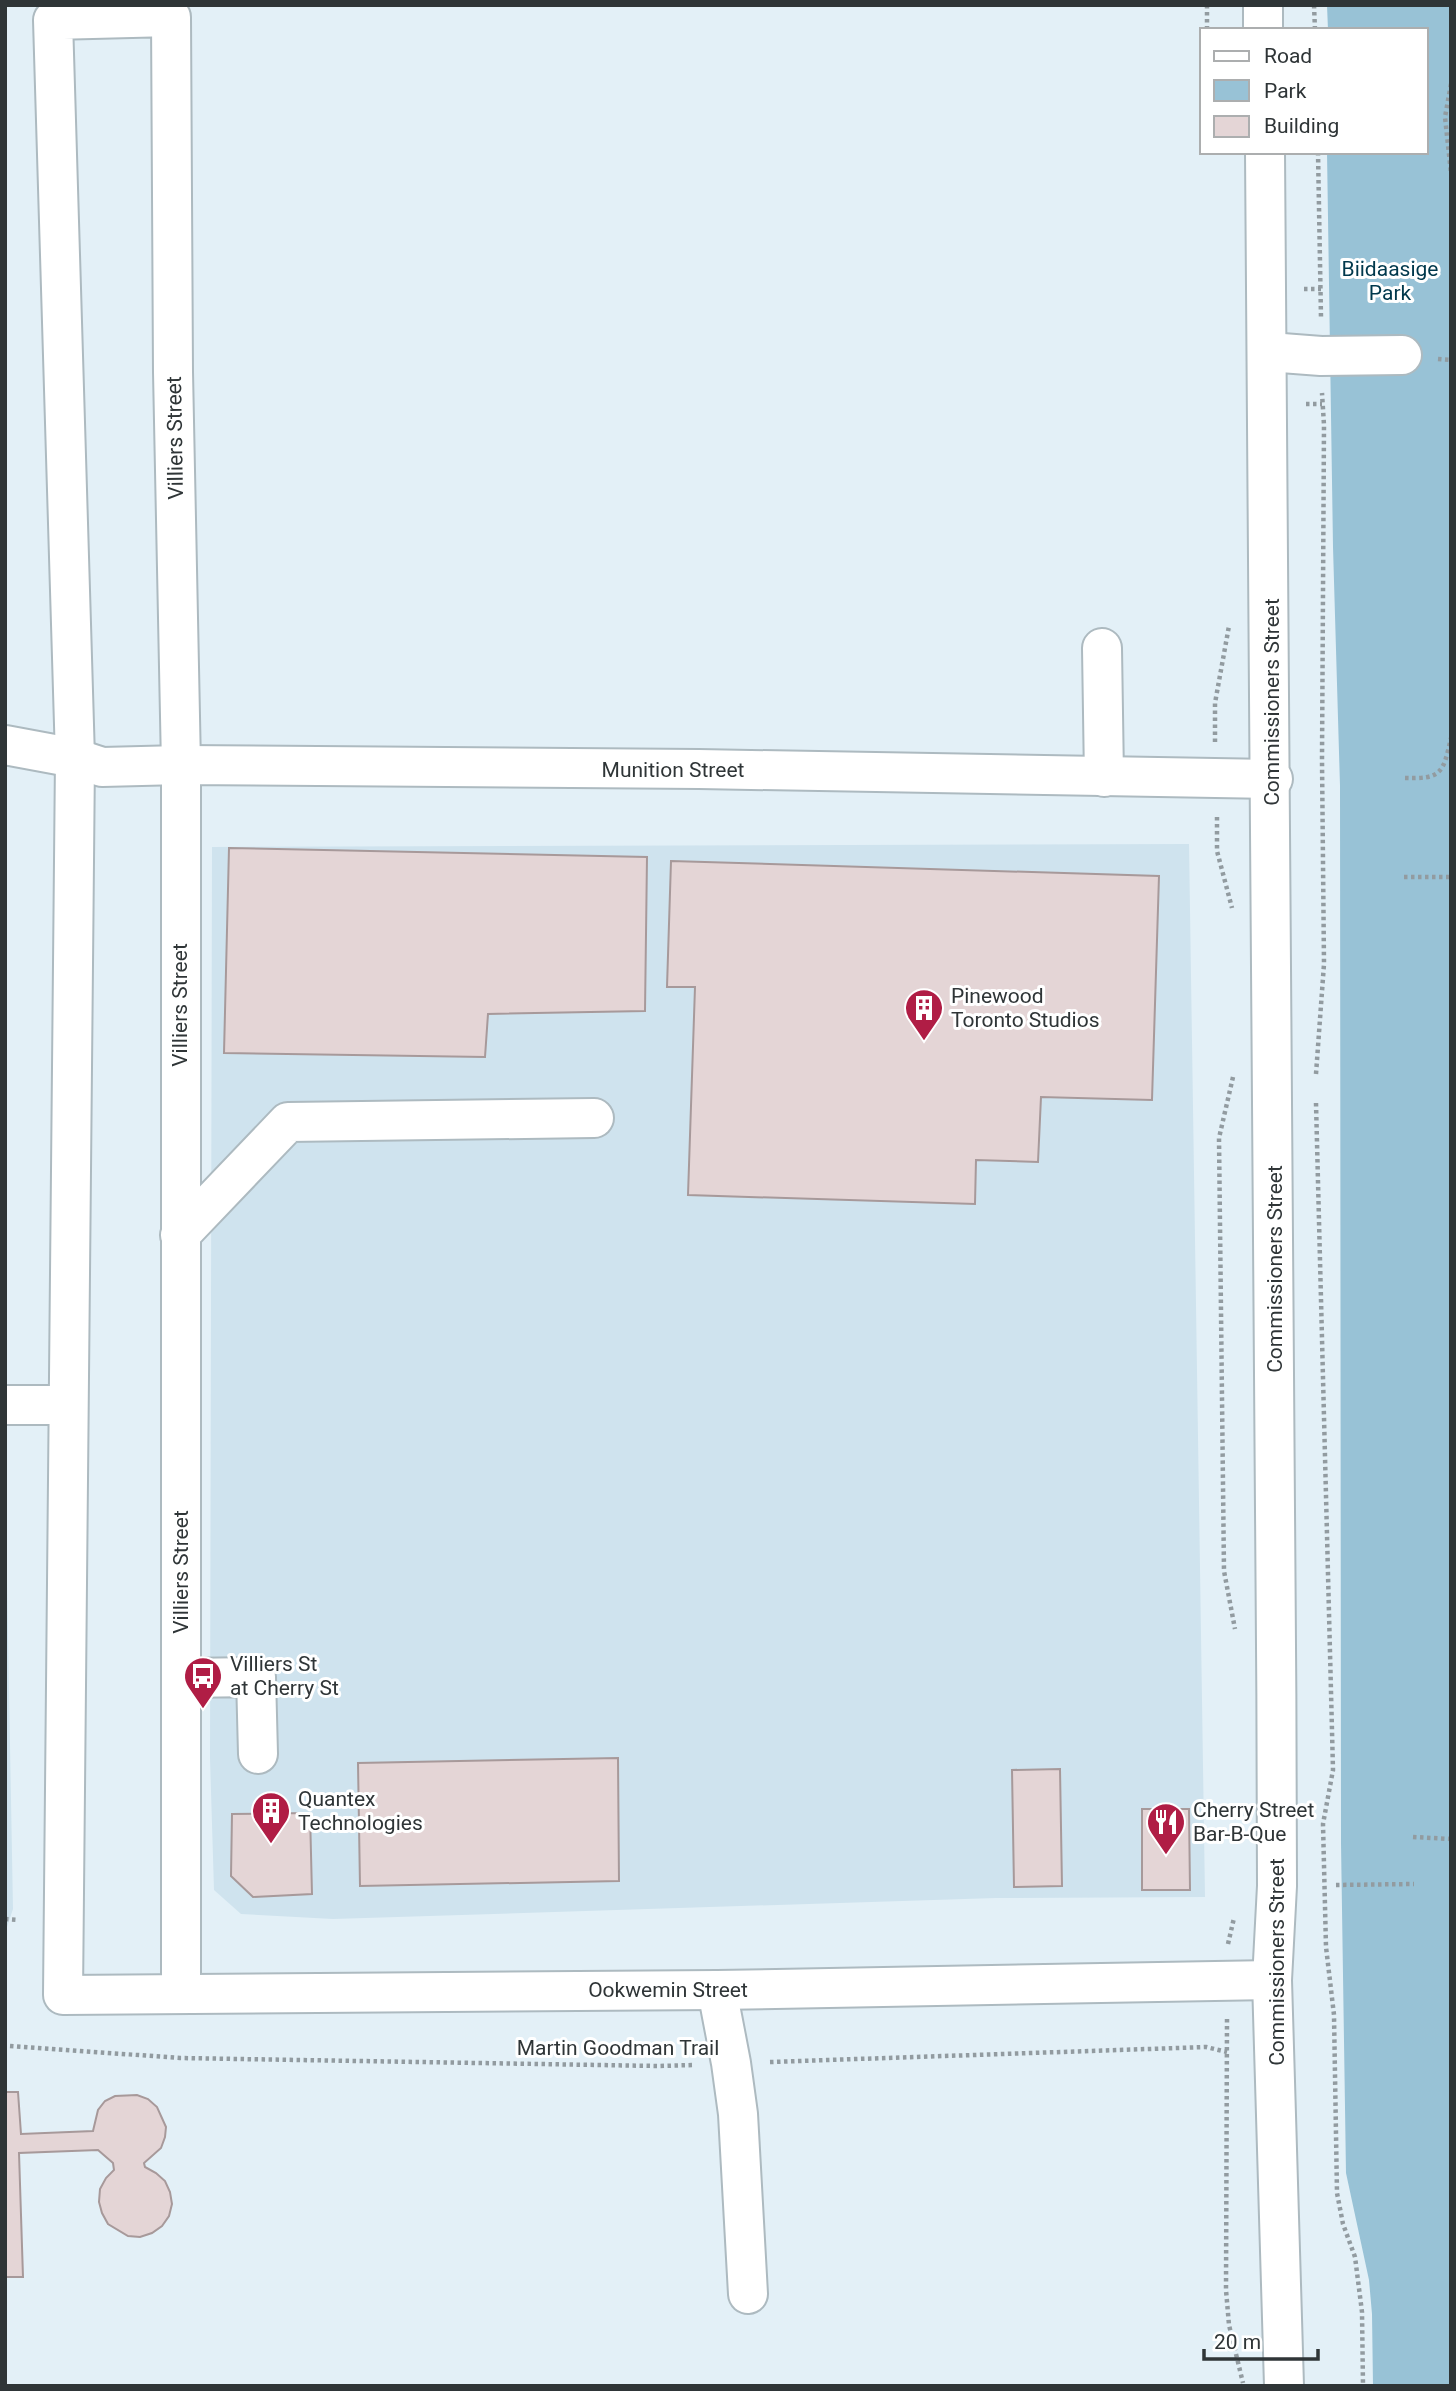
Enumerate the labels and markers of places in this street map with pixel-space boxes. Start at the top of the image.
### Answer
place label: Pinewood Toronto Studios [951,984,1100,1032]
building icon: Pinewood Toronto Studios [903,987,945,1042]
place label: Villiers St at Cherry St [230,1652,339,1700]
bus stop icon: Villiers St at Cherry St [182,1655,224,1710]
place label: Quantex Technologies [298,1787,423,1835]
building icon: Quantex Technologies [250,1790,292,1845]
place label: Cherry Street Bar-B-Que [1193,1798,1314,1846]
restaurant icon: Cherry Street Bar-B-Que [1145,1801,1187,1856]

